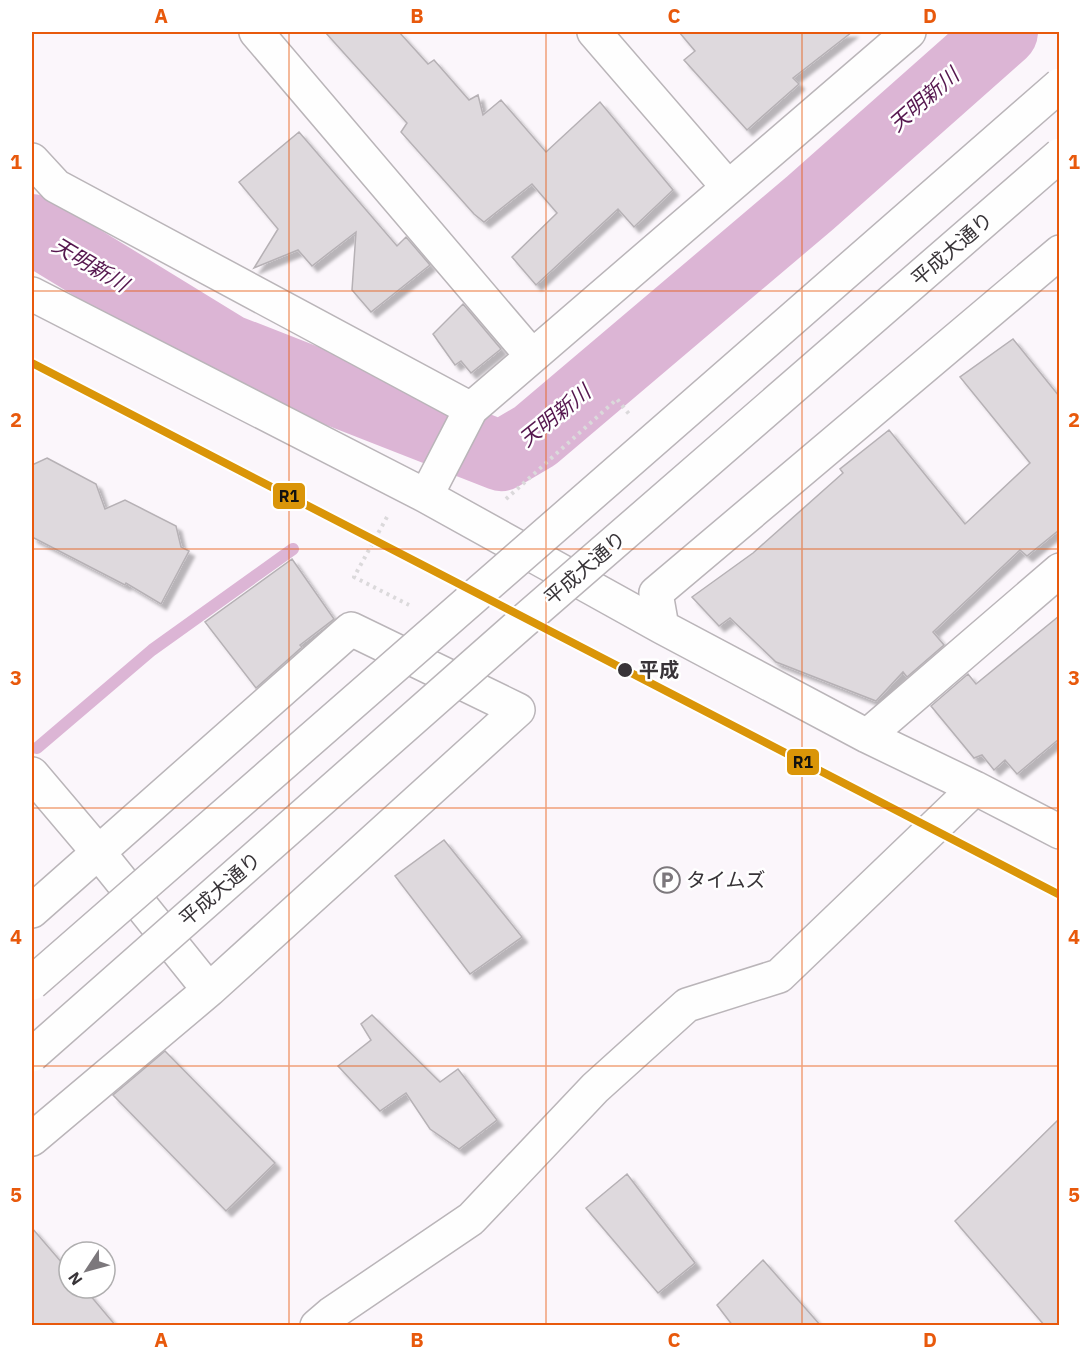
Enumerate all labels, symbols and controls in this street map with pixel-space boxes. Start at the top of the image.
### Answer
text: A [154,2,168,29]
text: B [410,2,424,29]
text: C [667,2,681,29]
text: D [923,2,937,29]
water label: 天明新川 [882,60,966,137]
text: 1 [10,148,22,175]
text: 1 [1068,148,1080,175]
street label: 平成大通り [905,206,998,292]
water label: 天明新川 [47,231,135,299]
water label: 天明新川 [513,377,597,453]
text: 2 [10,406,22,433]
text: 2 [1068,406,1080,433]
line badge: R1 [272,482,306,510]
text: R1 [279,486,300,506]
street label: 平成大通り [538,525,631,611]
place label: 平成 [639,656,679,683]
marker: 平成 [616,661,634,679]
text: 3 [10,664,22,691]
text: 3 [1068,664,1080,691]
line badge: R1 [786,748,820,776]
text: R1 [793,752,814,772]
street label: 平成大通り [173,846,266,932]
parking icon: タイムズ [652,865,682,895]
place label: タイムズ [686,866,766,893]
text: 4 [10,923,22,950]
text: 4 [1068,923,1080,950]
text: 5 [10,1181,22,1208]
text: 5 [1068,1181,1080,1208]
north arrow [57,1240,117,1300]
text: N [63,1268,86,1289]
text: A [154,1326,168,1353]
text: B [410,1326,424,1353]
text: C [667,1326,681,1353]
text: D [923,1326,937,1353]

